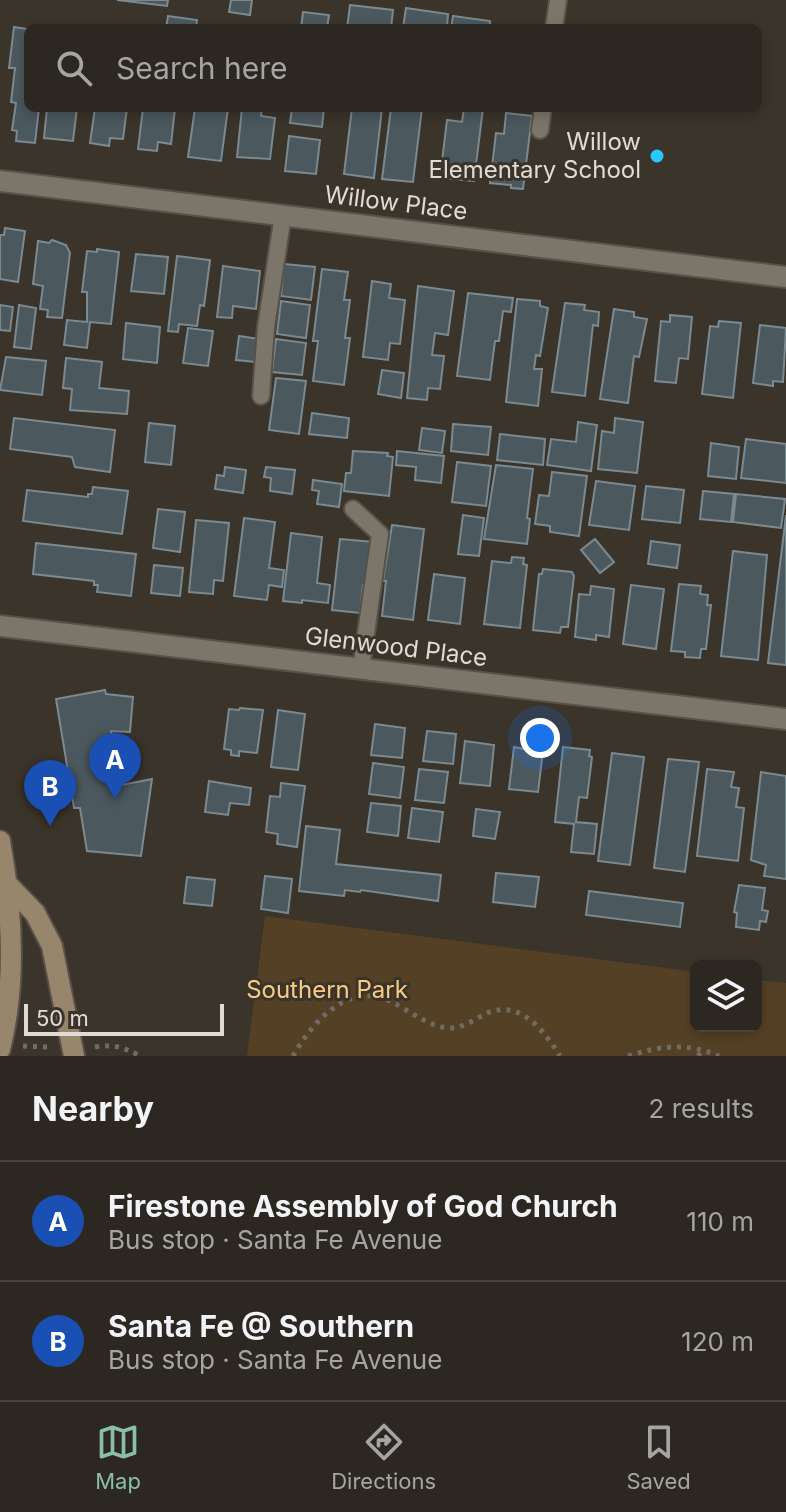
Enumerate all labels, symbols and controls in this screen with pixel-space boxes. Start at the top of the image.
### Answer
search box [24,24,762,112]
icon: search [52,46,96,90]
text: Search here [116,50,288,86]
place label: Willow Elementary School [429,127,641,184]
marker: Willow Elementary School [648,147,666,165]
street label: Willow Place [323,179,469,226]
street label: Glenwood Place [303,621,489,672]
your location [520,718,560,758]
pin: A [89,733,141,799]
pin: B [24,760,76,826]
map controls [690,960,762,1032]
button: layers [690,960,762,1032]
park label: Southern Park [246,975,408,1004]
scale bar [24,1000,224,1036]
text: 50 m [36,1005,89,1031]
text: Nearby [32,1088,154,1129]
text: 2 results [649,1093,754,1124]
text: Firestone Assembly of God Church [108,1188,618,1224]
text: A [48,1206,68,1237]
text: 110 m [686,1206,754,1237]
text: Bus stop · Santa Fe Avenue [108,1224,442,1255]
text: Santa Fe @ Southern [108,1308,414,1344]
text: B [49,1326,67,1357]
text: 120 m [681,1326,754,1357]
text: Bus stop · Santa Fe Avenue [108,1344,442,1375]
tab: Map [95,1420,141,1494]
tab: Directions [331,1420,436,1494]
tab: Saved [626,1420,691,1494]

